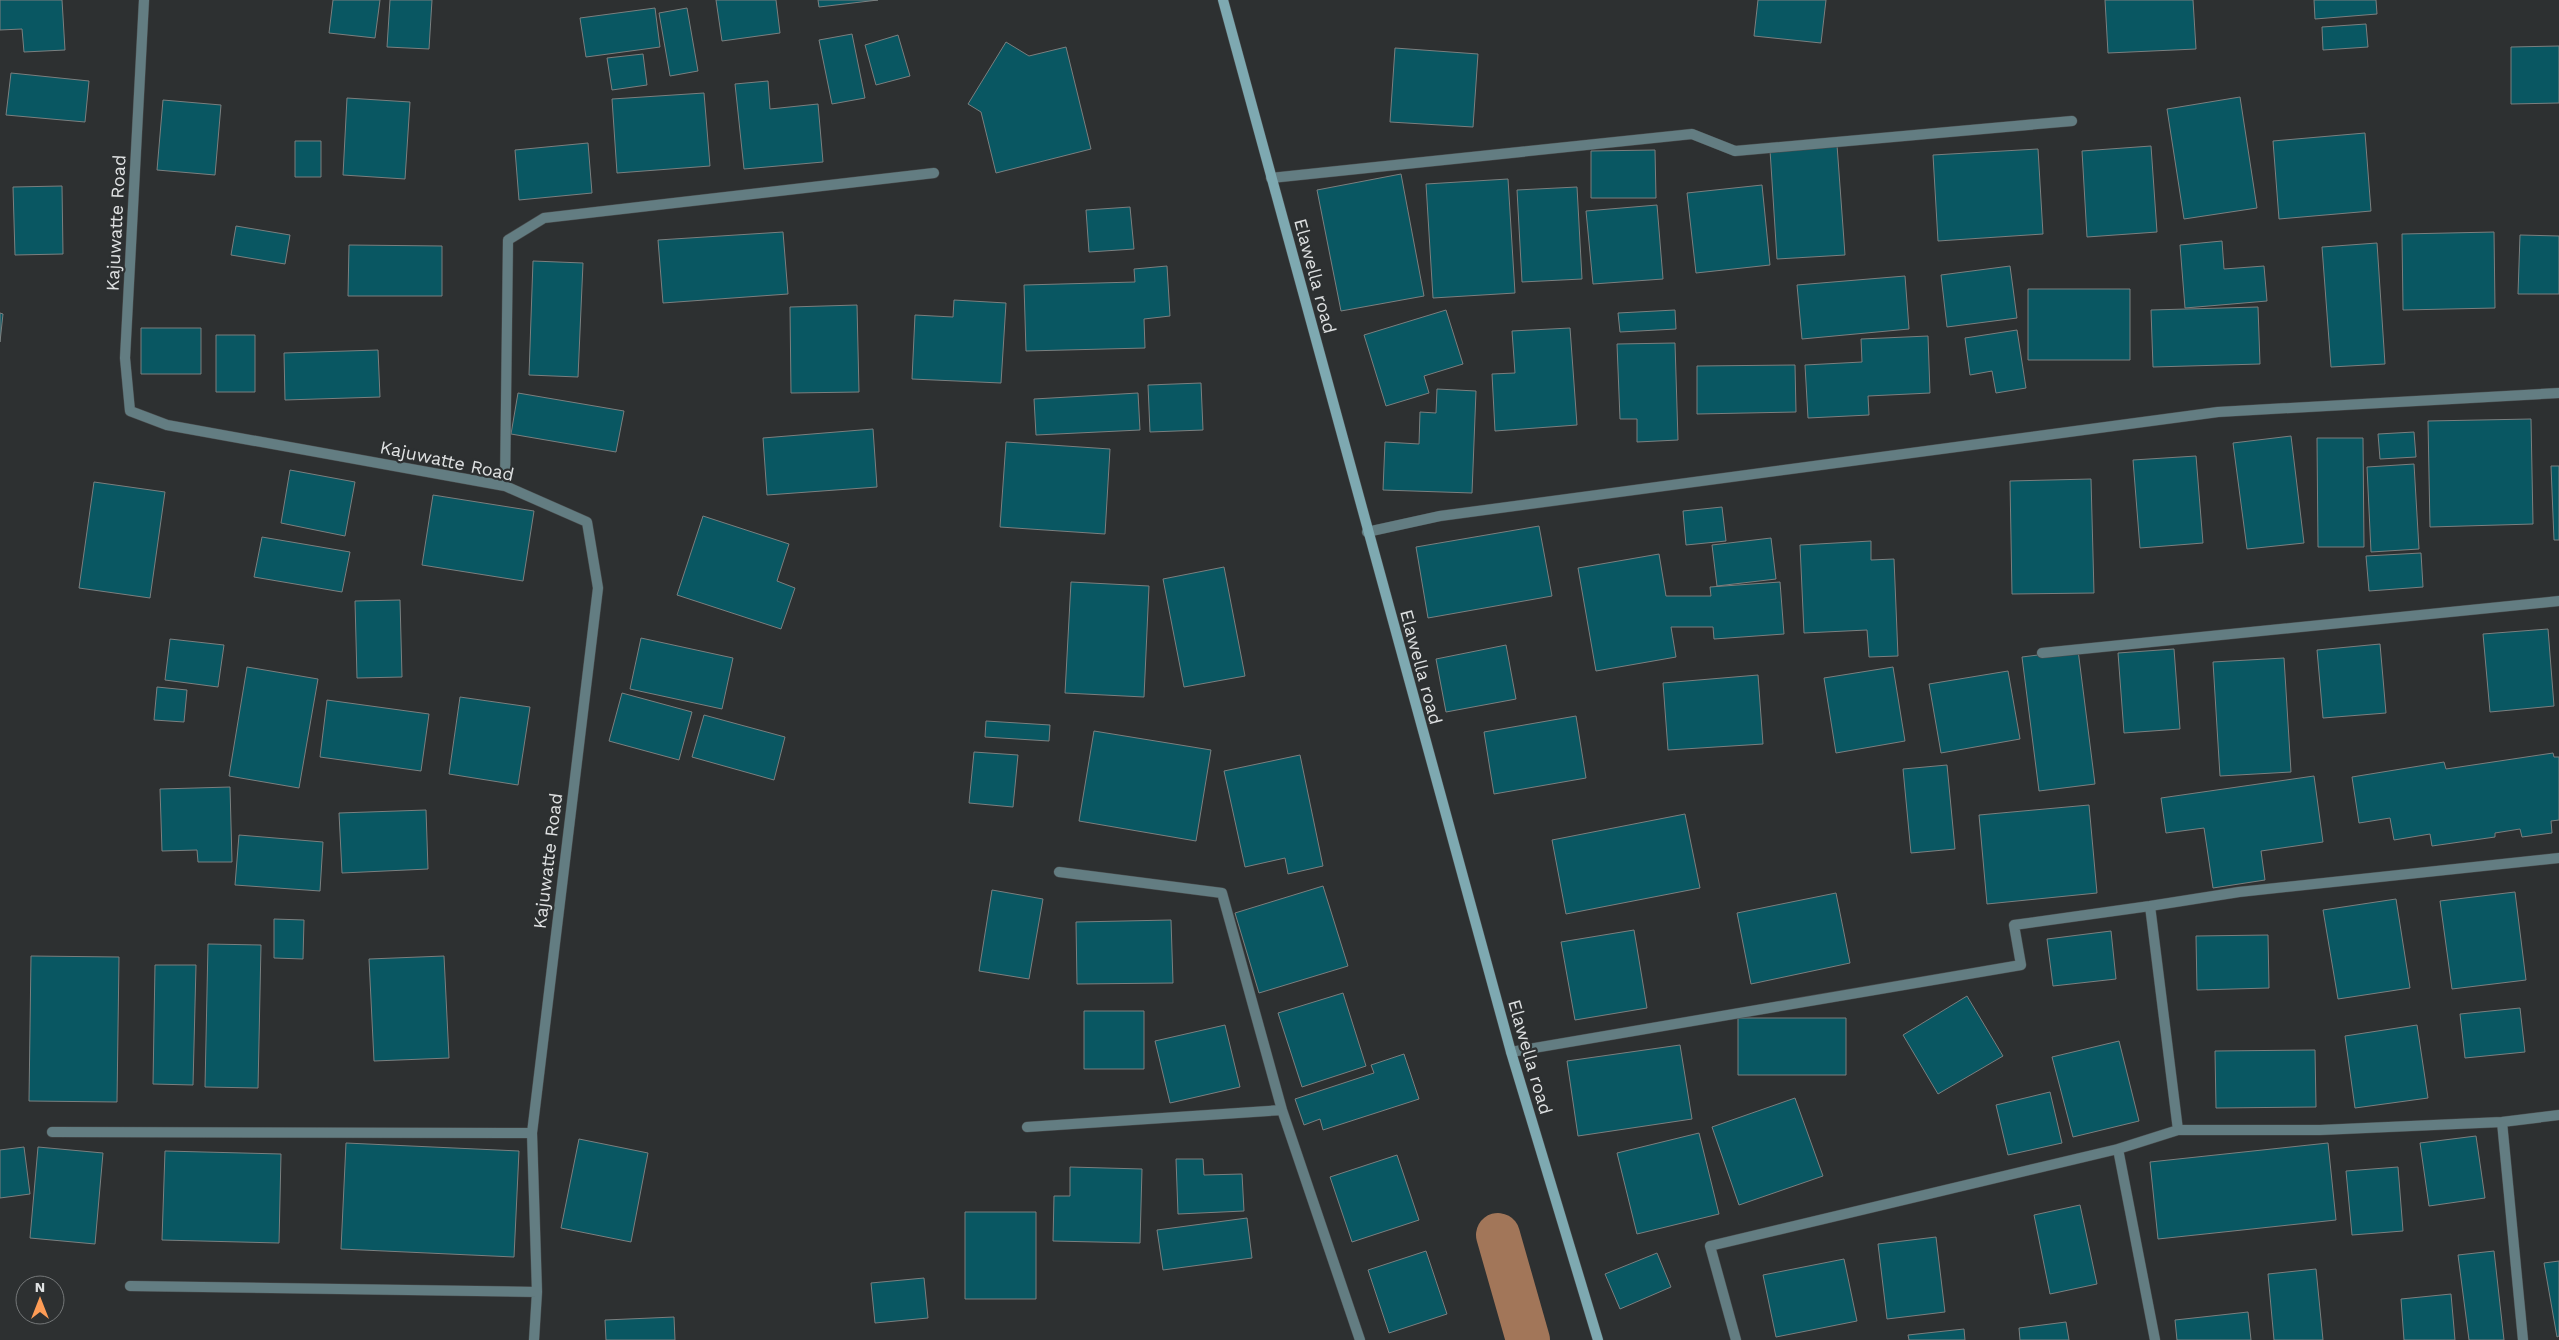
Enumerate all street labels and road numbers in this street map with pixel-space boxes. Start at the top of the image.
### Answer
street label: Kajuwatte Road [101,154,130,292]
street label: Elawella road [1290,216,1341,336]
street label: Kajuwatte Road [378,436,516,485]
street label: Elawella road [1396,607,1447,727]
street label: Kajuwatte Road [529,792,566,930]
street label: Elawella road [1504,997,1557,1117]

